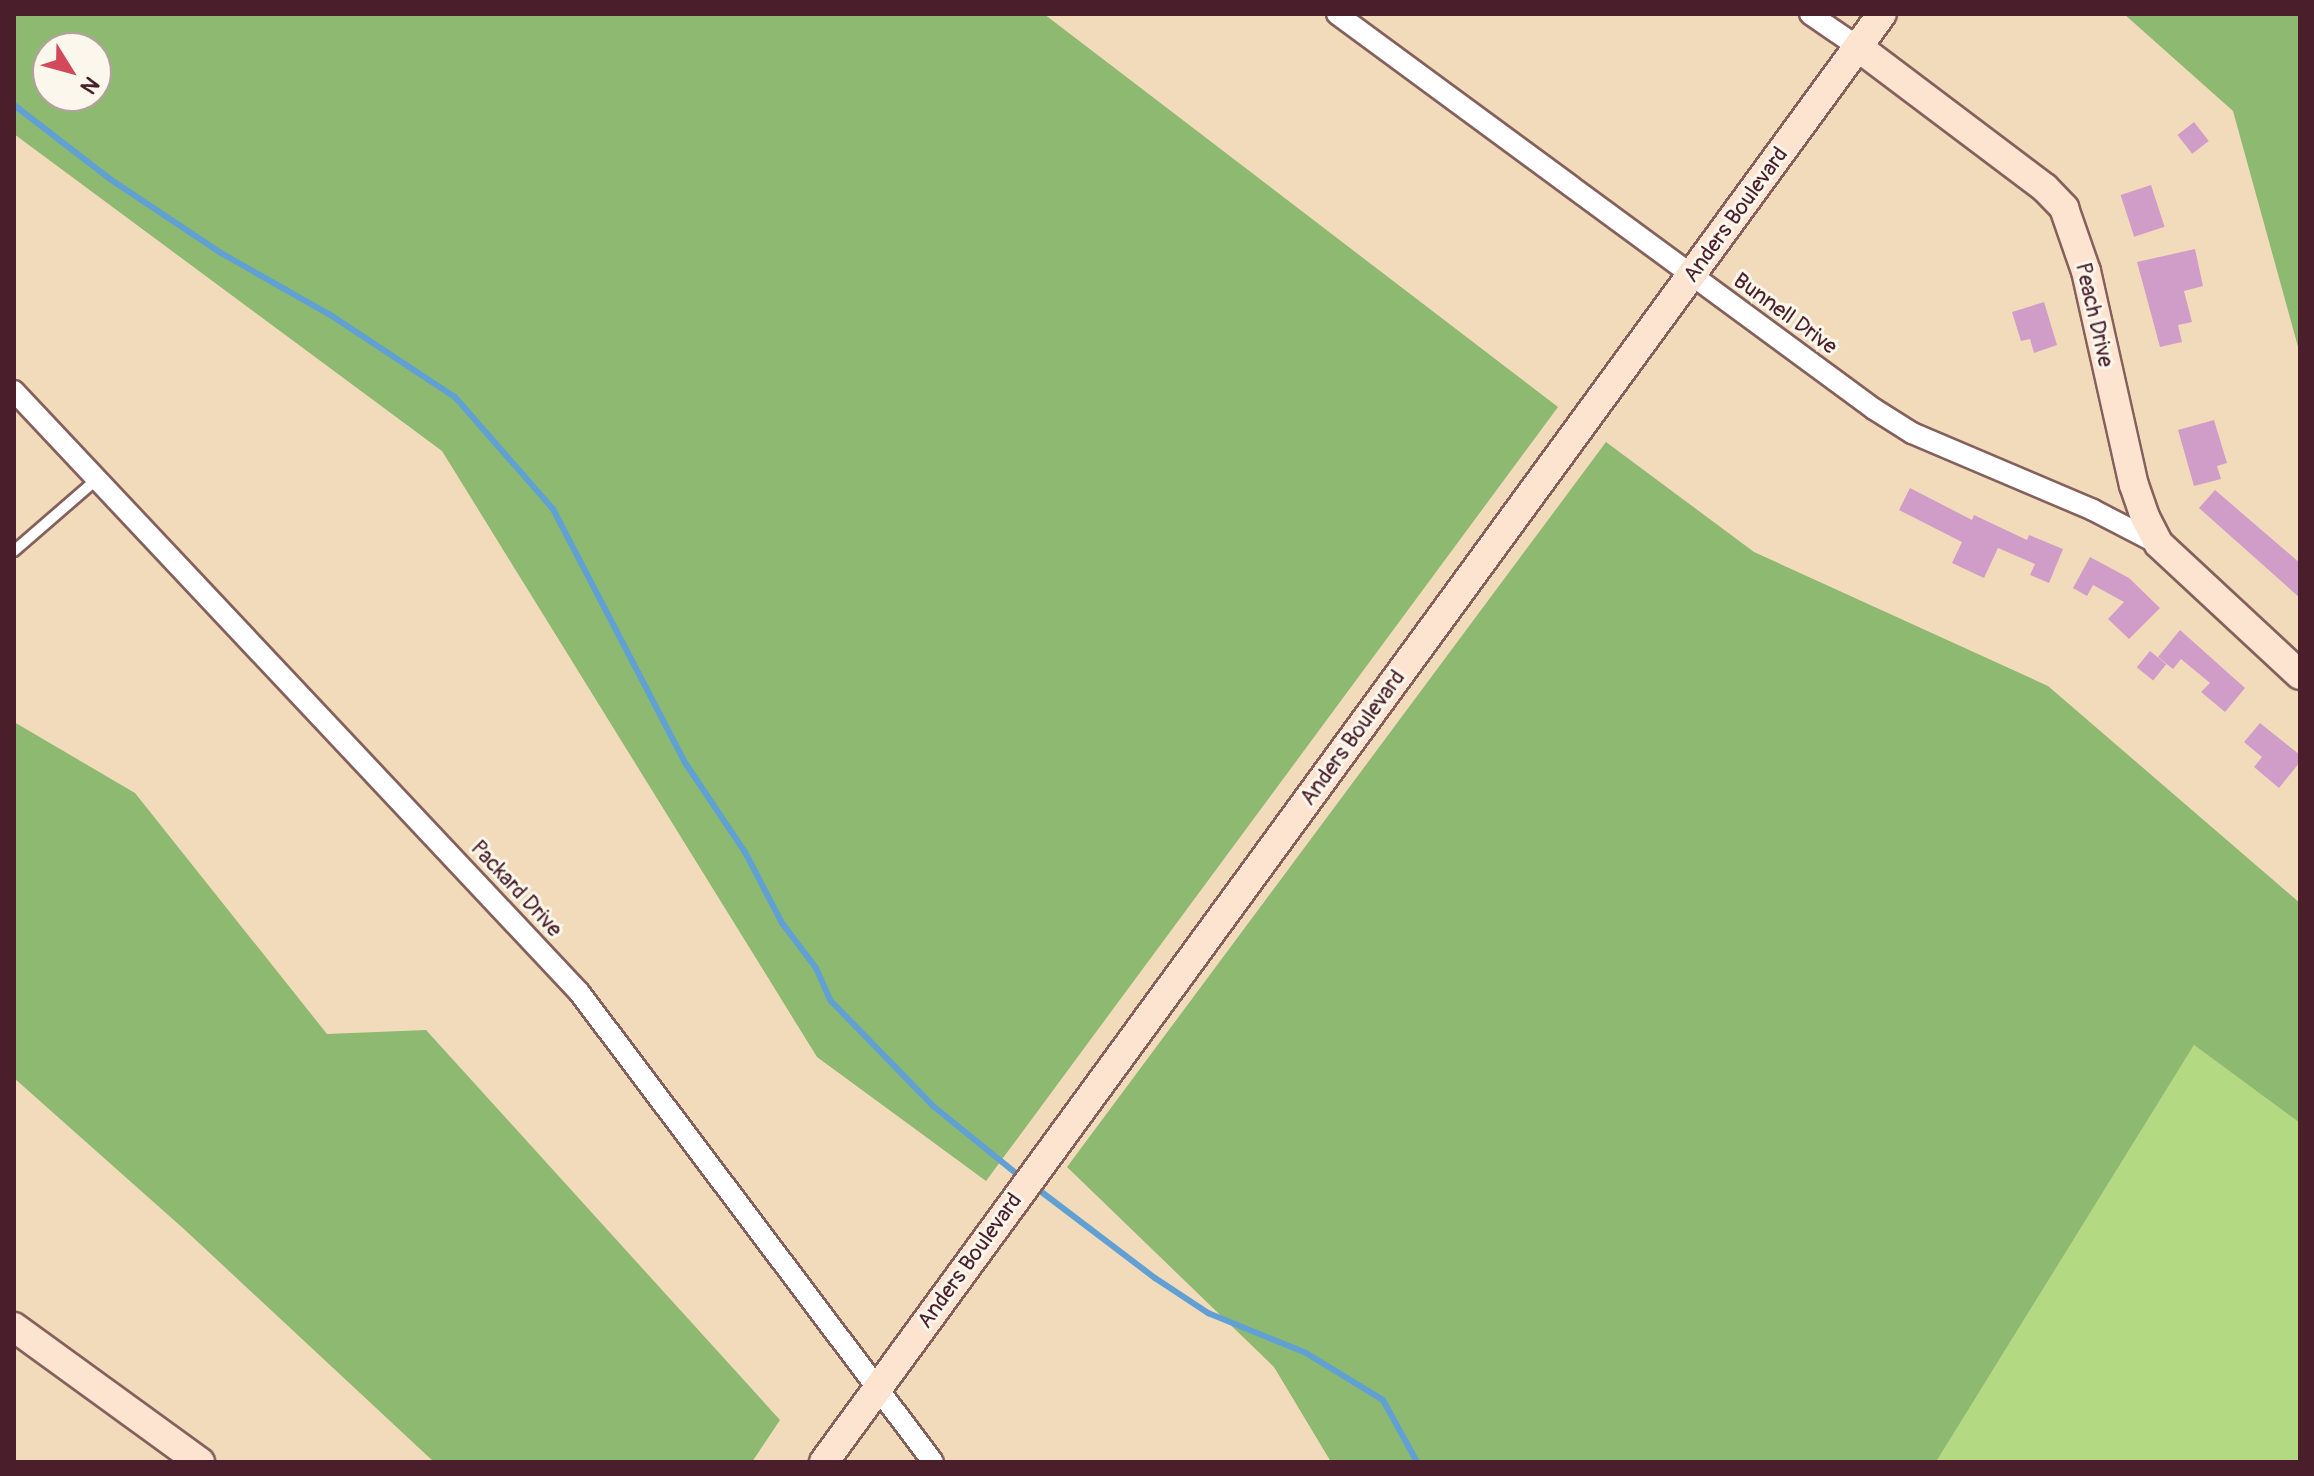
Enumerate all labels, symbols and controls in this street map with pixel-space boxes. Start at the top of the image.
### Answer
north arrow [32,32,112,112]
text: N [74,71,105,100]
street label: Anders Boulevard [1678,142,1794,288]
street label: Peach Drive [2069,260,2119,370]
street label: Bunnell Drive [1728,268,1842,360]
street label: Anders Boulevard [1295,665,1411,811]
street label: Packard Drive [465,835,567,943]
street label: Anders Boulevard [912,1188,1028,1334]

